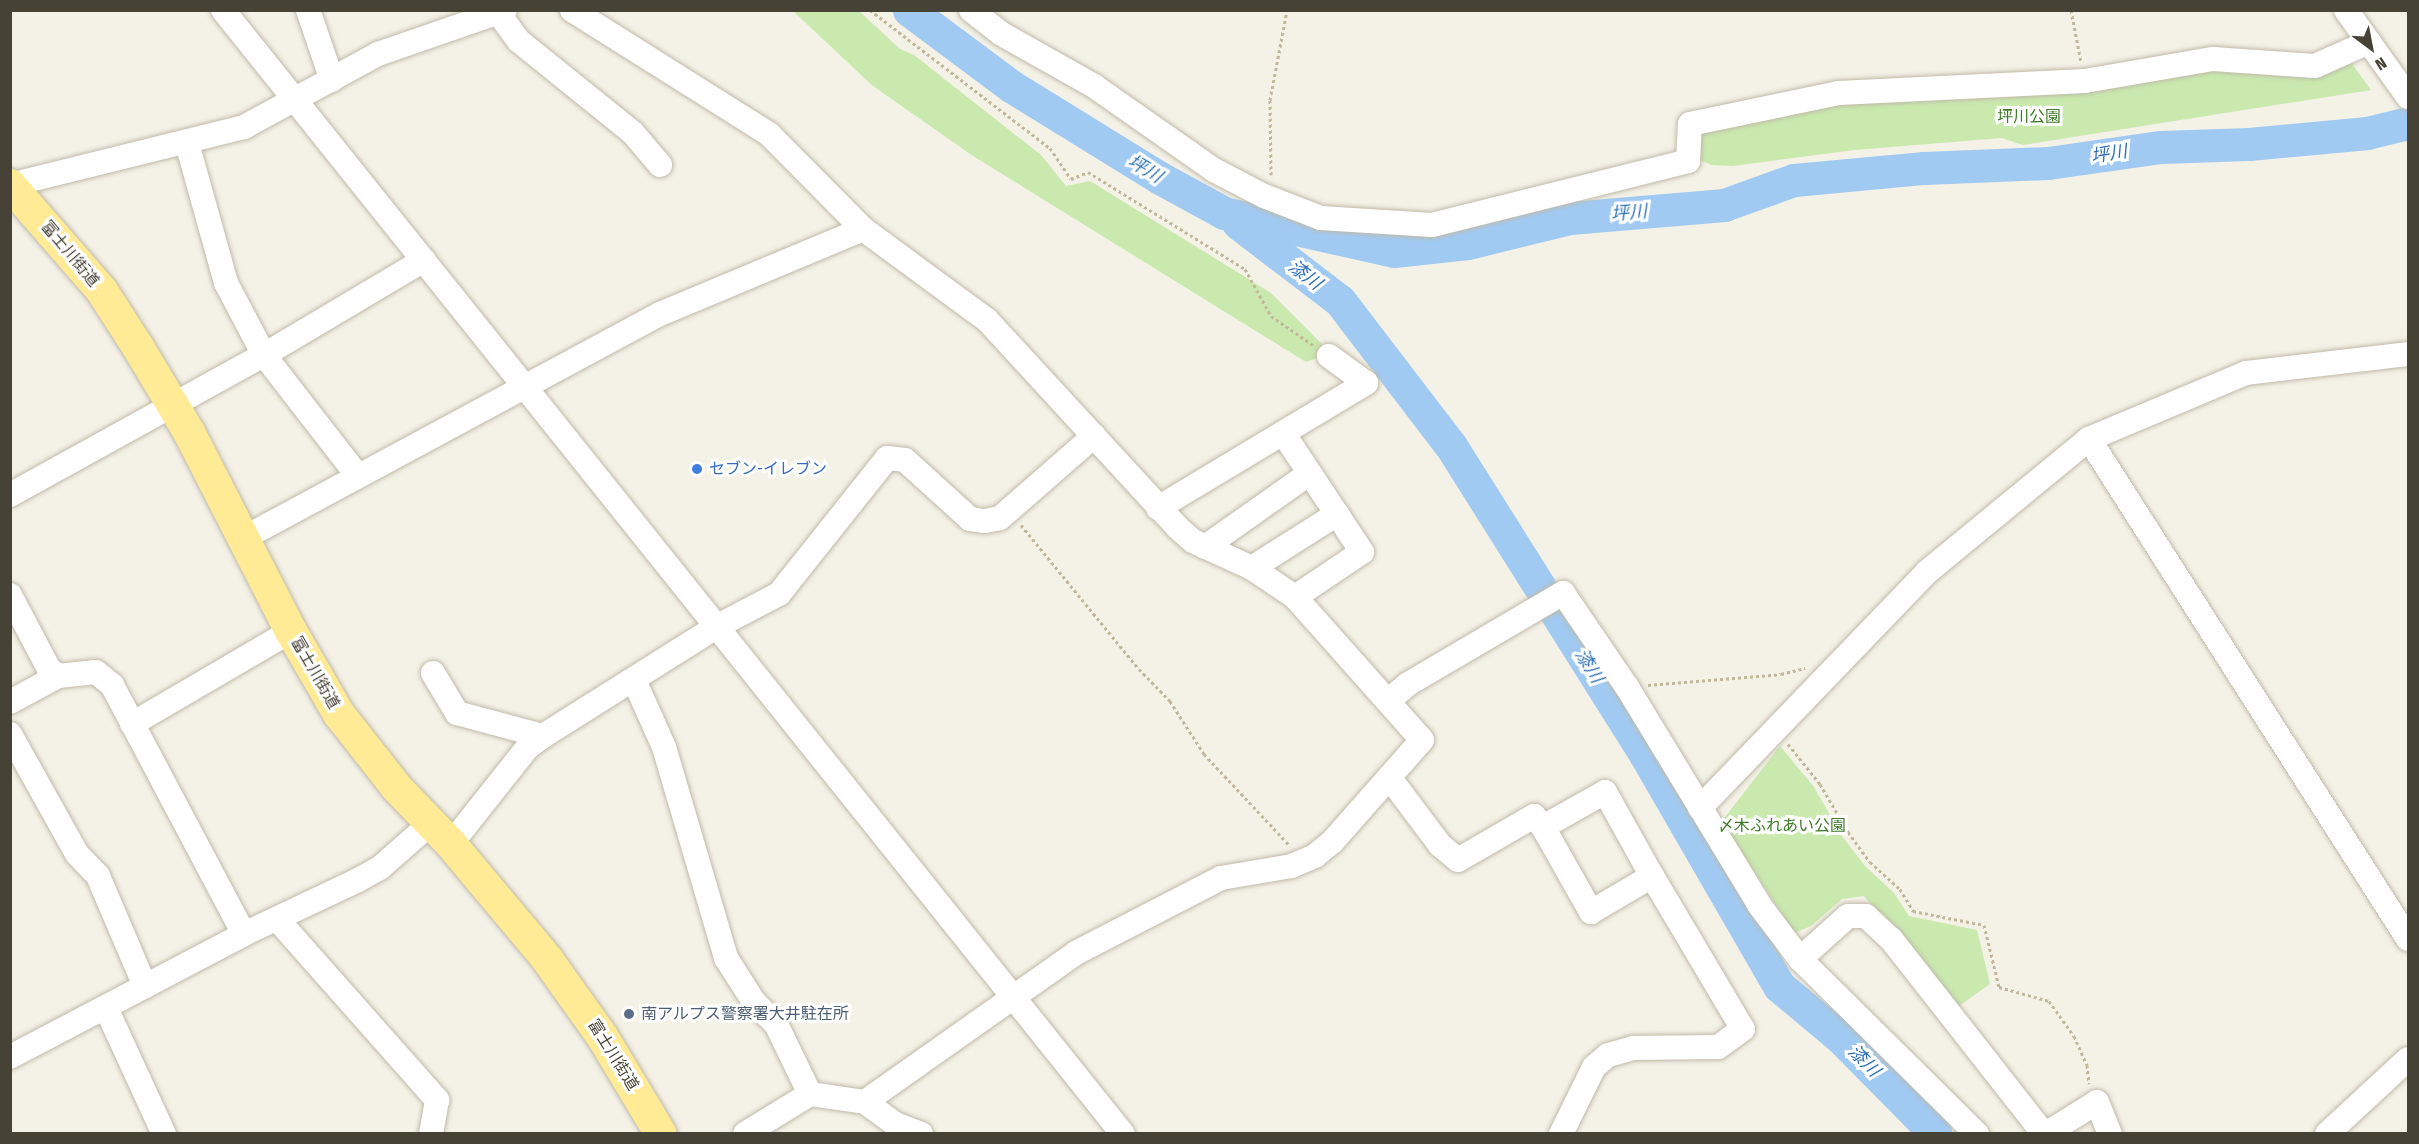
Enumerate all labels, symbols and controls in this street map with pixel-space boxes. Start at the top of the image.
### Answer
north arrow [2341,18,2401,78]
text: N [2372,53,2390,74]
park label: 坪川公園 [1997,107,2061,127]
water label: 坪川 [2090,141,2128,167]
water label: 坪川 [1124,150,1166,188]
water label: 坪川 [1610,201,1648,225]
street label: 富士川街道 [37,217,103,291]
water label: 漆川 [1284,256,1326,294]
place label: セブン-イレブン [709,459,827,479]
marker: セブン-イレブン [690,462,704,476]
street label: 富士川街道 [287,634,343,712]
water label: 漆川 [1570,645,1608,687]
park label: 〆木ふれあい公園 [1718,816,1846,836]
place label: 南アルプス警察署大井駐在所 [641,1004,849,1024]
marker: 南アルプス警察署大井駐在所 [622,1007,636,1021]
street label: 富士川街道 [584,1016,642,1094]
water label: 漆川 [1844,1041,1884,1081]

